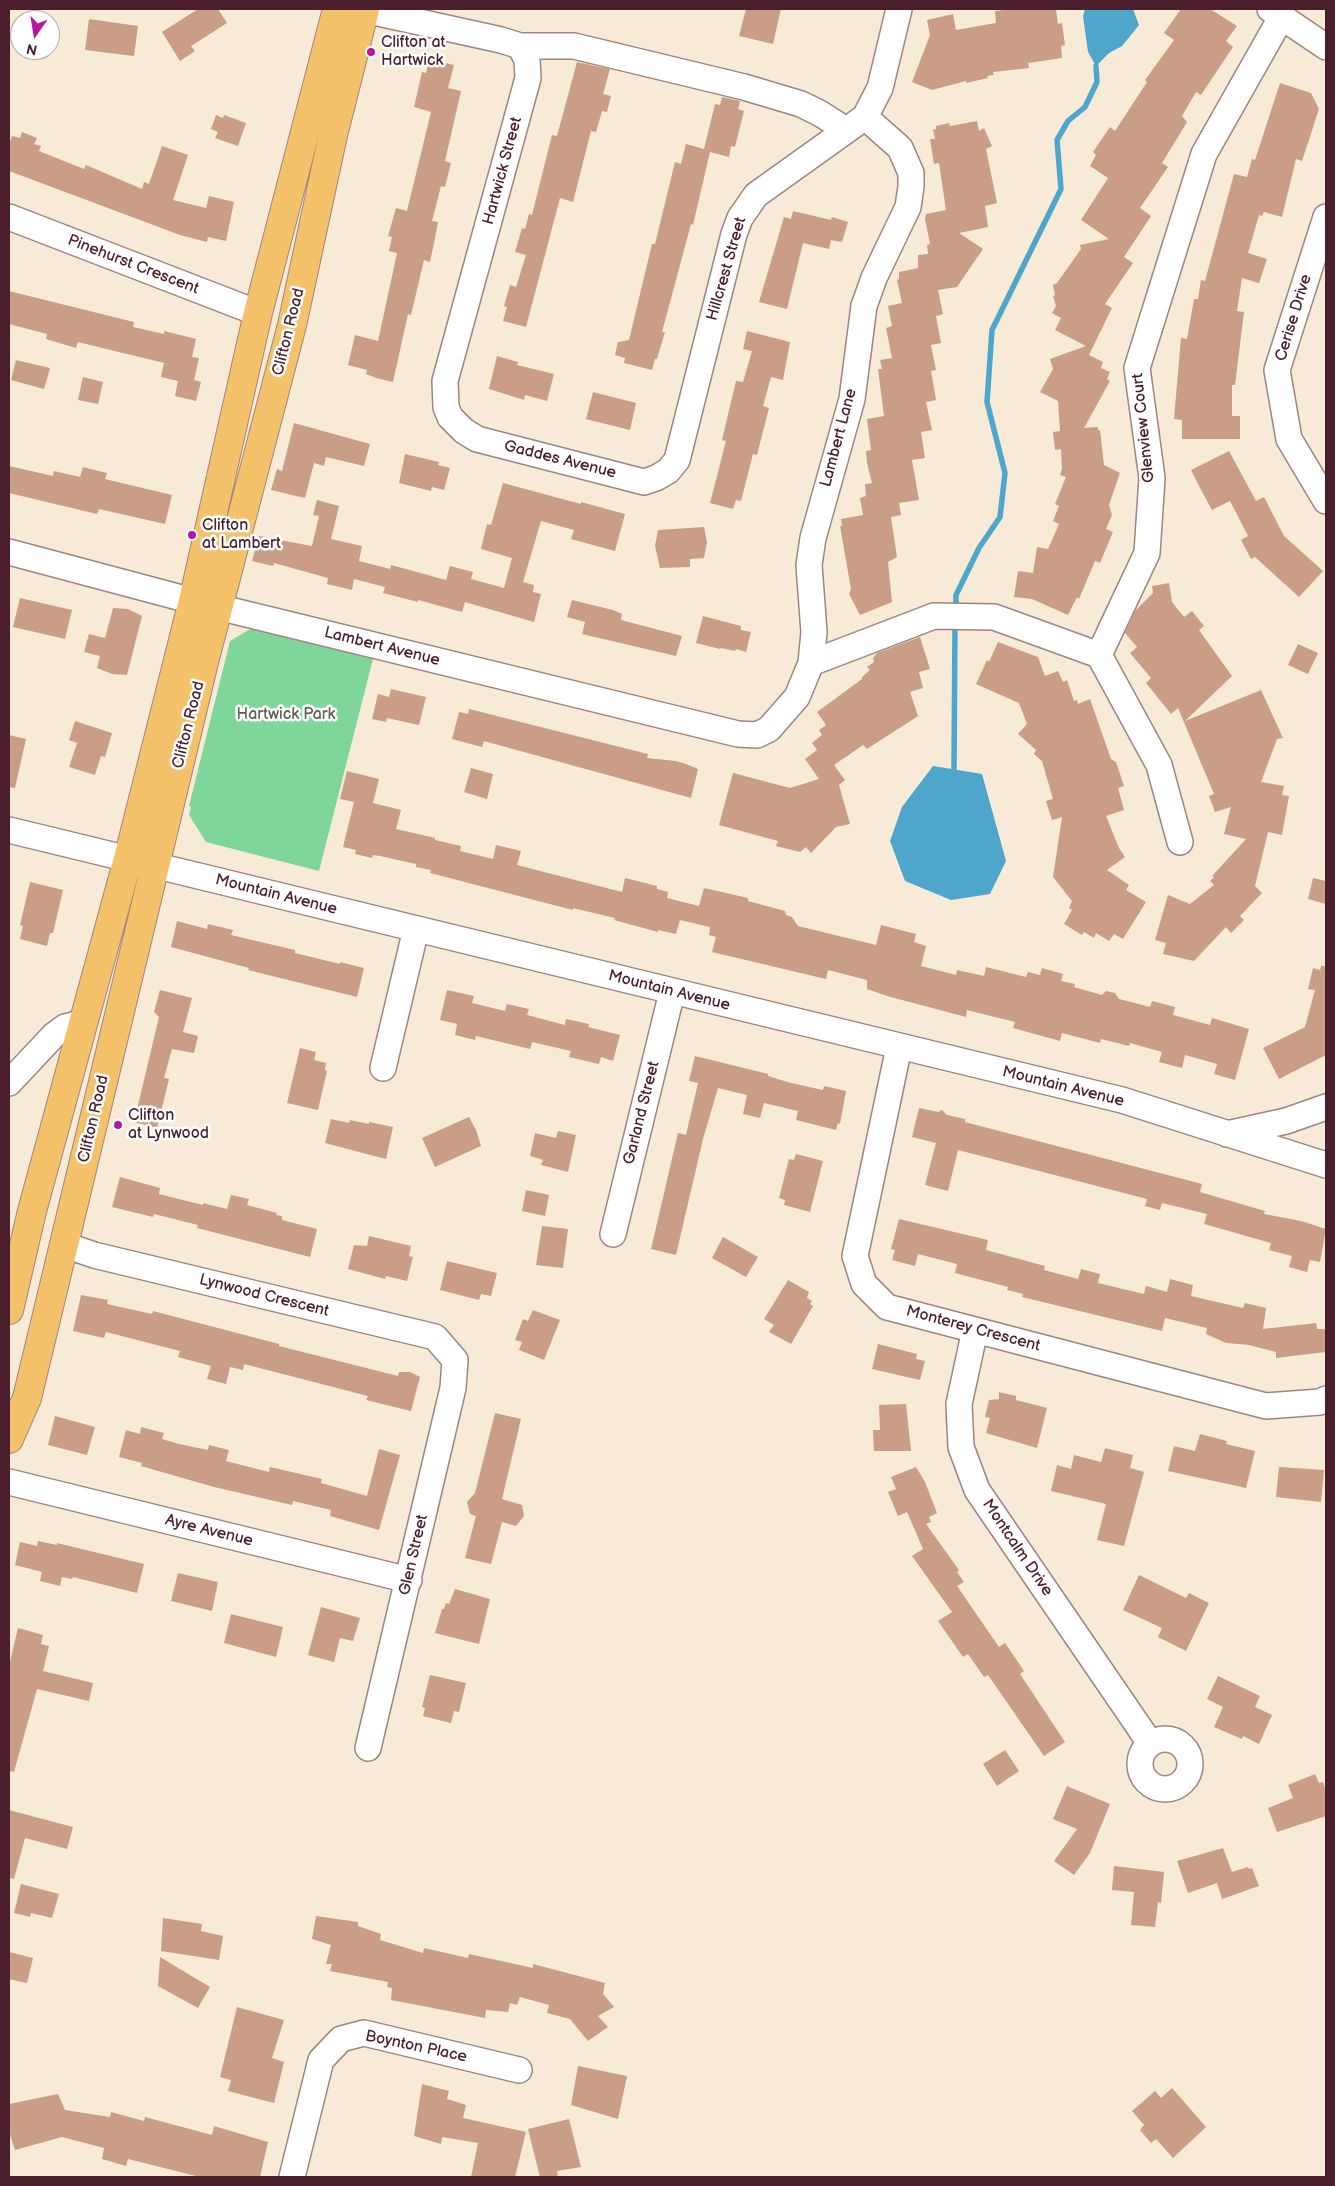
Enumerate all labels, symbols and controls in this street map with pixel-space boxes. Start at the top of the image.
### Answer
north arrow [10,10,60,60]
place label: Clifton at Hartwick [381,33,445,71]
text: N [25,40,39,59]
marker: Clifton at Hartwick [365,46,377,58]
street label: Hartwick Street [479,115,527,227]
street label: Hillcrest Street [703,215,751,323]
street label: Pinehurst Crescent [65,231,201,299]
street label: Cerise Drive [1272,272,1316,364]
street label: Clifton Road [269,286,309,378]
street label: Glenview Court [1129,372,1159,484]
street label: Lambert Lane [817,387,861,489]
street label: Gaddes Avenue [502,437,618,483]
place label: Clifton at Lambert [202,516,281,554]
marker: Clifton at Lambert [186,529,198,541]
street label: Lambert Avenue [322,623,442,671]
street label: Clifton Road [169,679,209,771]
park label: Hartwick Park [237,705,335,725]
street label: Mountain Avenue [213,871,339,919]
street label: Mountain Avenue [606,967,732,1015]
street label: Garland Street [620,1059,664,1167]
street label: Mountain Avenue [1000,1063,1126,1111]
street label: Clifton Road [75,1073,113,1165]
place label: Clifton at Lynwood [128,1106,209,1144]
marker: Clifton at Lynwood [112,1119,124,1131]
street label: Lynwood Crescent [197,1271,331,1321]
street label: Monterey Crescent [904,1302,1042,1356]
street label: Montcalm Drive [978,1496,1056,1600]
street label: Ayre Avenue [163,1511,255,1551]
street label: Glen Street [395,1513,433,1597]
street label: Boynton Place [363,2027,469,2067]

